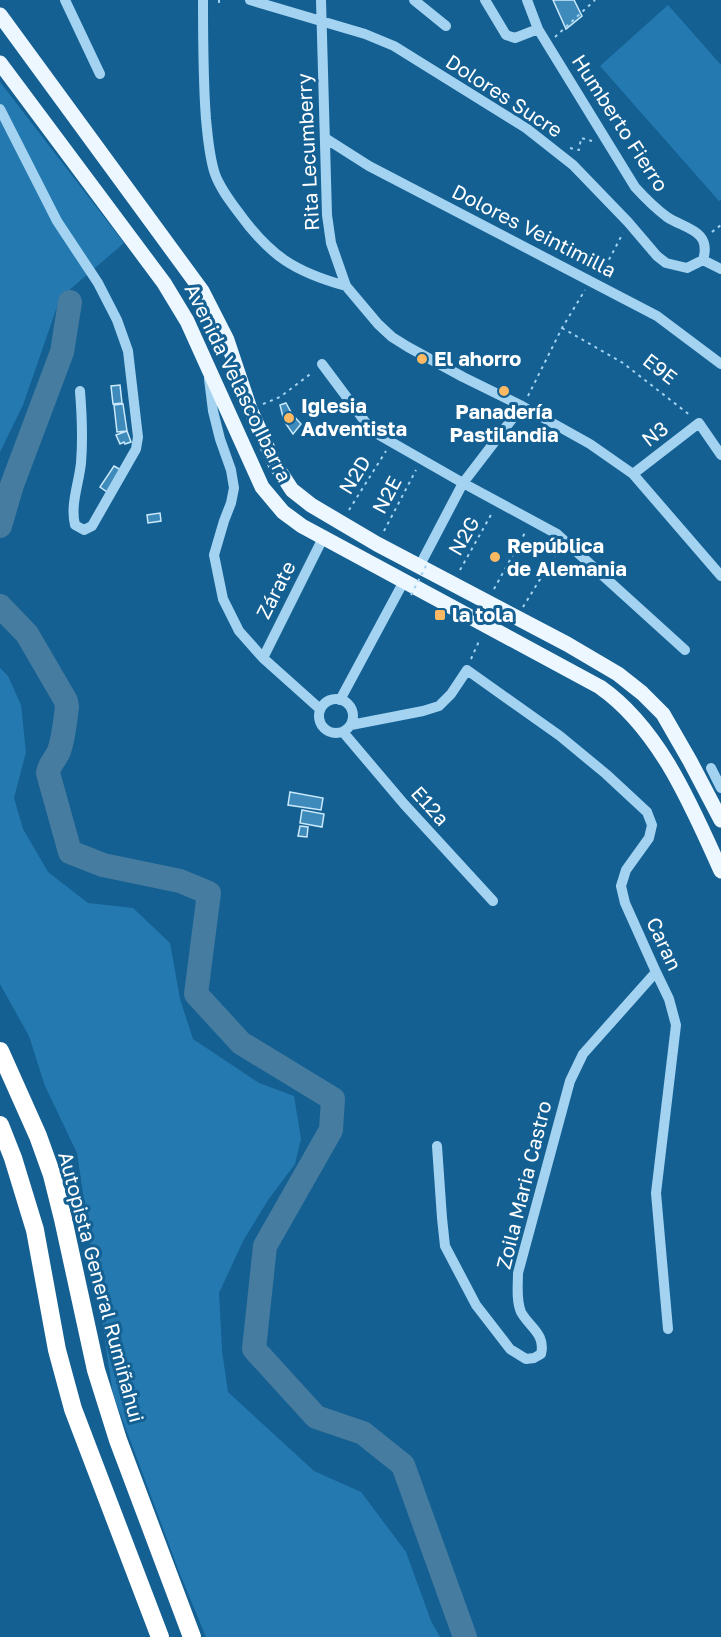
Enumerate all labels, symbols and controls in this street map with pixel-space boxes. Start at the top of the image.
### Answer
street label: Dolores Sucre [442,49,567,142]
street label: Humberto Fierro [568,50,674,195]
street label: Rita Lecumberry [291,73,323,232]
street label: Dolores Veintimilla [448,178,620,282]
street label: Avenida Velasco Ibarra [180,280,297,486]
place label: El ahorro [434,346,521,370]
street label: E9E [639,348,682,389]
marker: El ahorro [415,352,429,366]
marker: Panadería Pastilandia [497,384,511,398]
place label: Iglesia Adventista [301,393,407,440]
place label: Panadería Pastilandia [449,399,559,446]
marker: Iglesia Adventista [282,411,296,425]
street label: N3 [636,415,672,451]
street label: N2D [333,451,375,498]
street label: N2E [366,472,406,517]
street label: N2G [443,512,484,559]
place label: República de Alemania [507,533,627,580]
marker: República de Alemania [488,550,502,564]
street label: Zárate [250,557,300,622]
place label: la tola [452,602,514,626]
marker: la tola [433,608,447,622]
street label: E12a [407,781,455,830]
street label: Caran [642,913,688,974]
street label: Zoila Maria Castro [490,1098,556,1271]
street label: Autopista General Rumiñahui [54,1149,150,1425]

